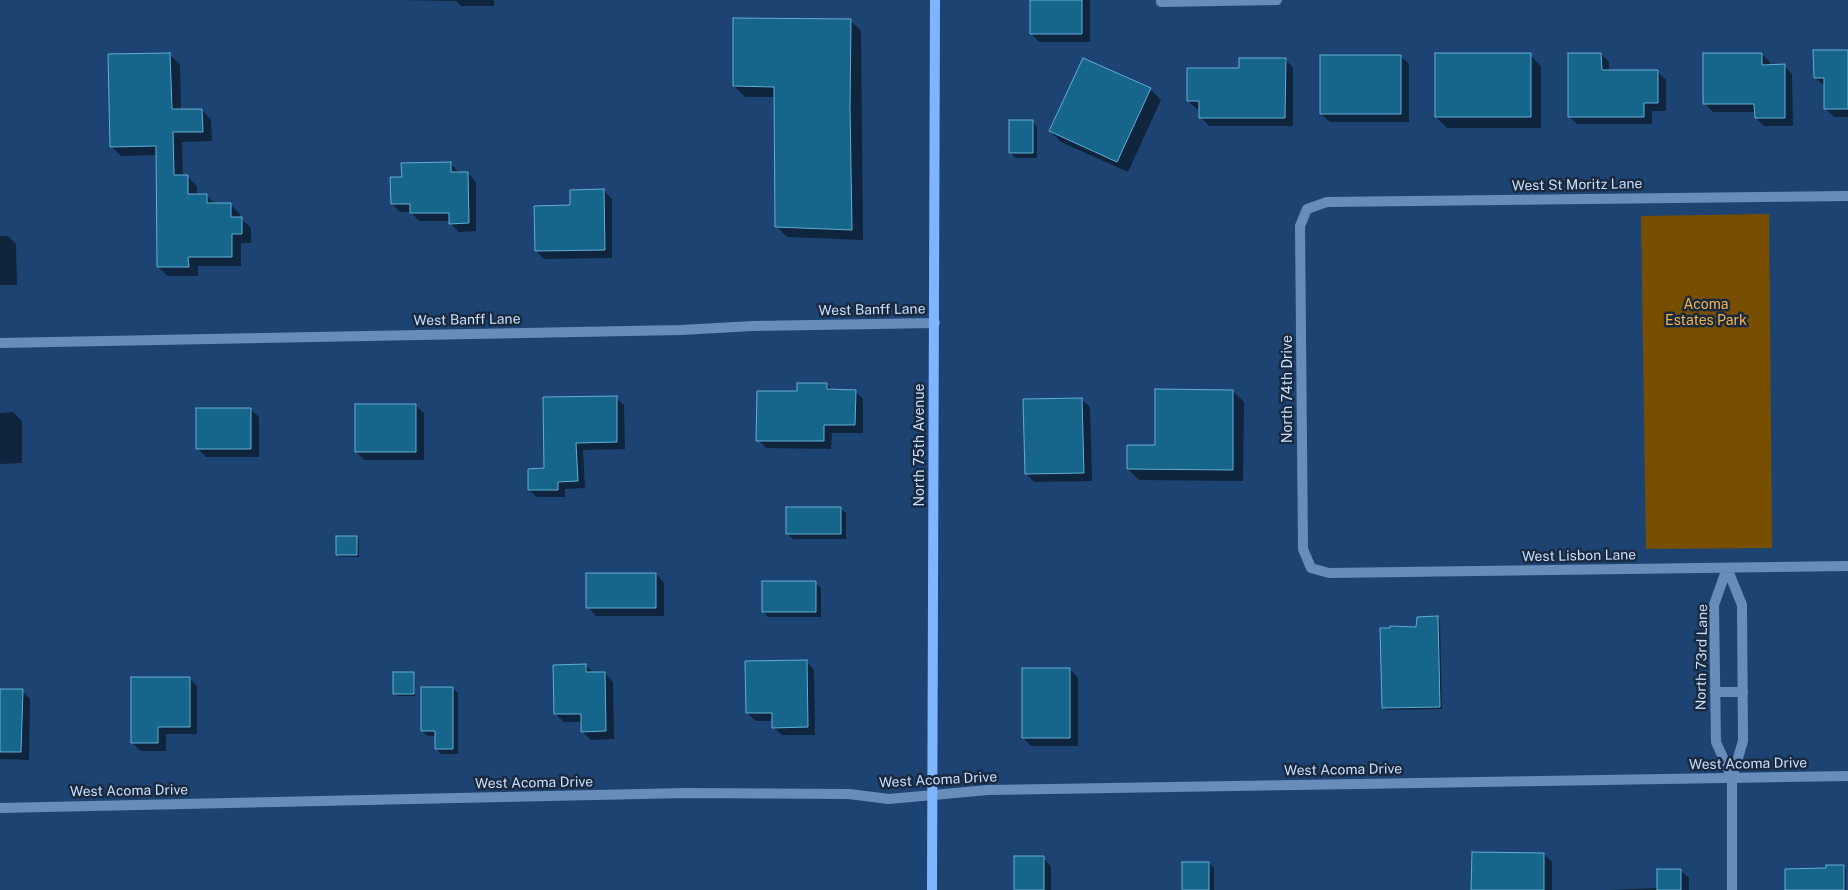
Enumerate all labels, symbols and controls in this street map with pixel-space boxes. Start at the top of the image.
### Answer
street label: West St Moritz Lane [1512,175,1642,195]
park label: Acoma Estates Park [1665,297,1747,330]
street label: West Banff Lane [818,301,926,319]
street label: West Banff Lane [413,311,521,329]
street label: North 74th Drive [1280,335,1296,443]
street label: North 75th Avenue [912,384,928,506]
street label: West Lisbon Lane [1522,547,1636,565]
street label: North 73rd Lane [1693,604,1711,710]
street label: West Acoma Drive [1689,755,1807,773]
street label: West Acoma Drive [1284,761,1402,779]
street label: West Acoma Drive [878,769,998,791]
street label: West Acoma Drive [475,774,593,792]
street label: West Acoma Drive [70,782,188,800]

